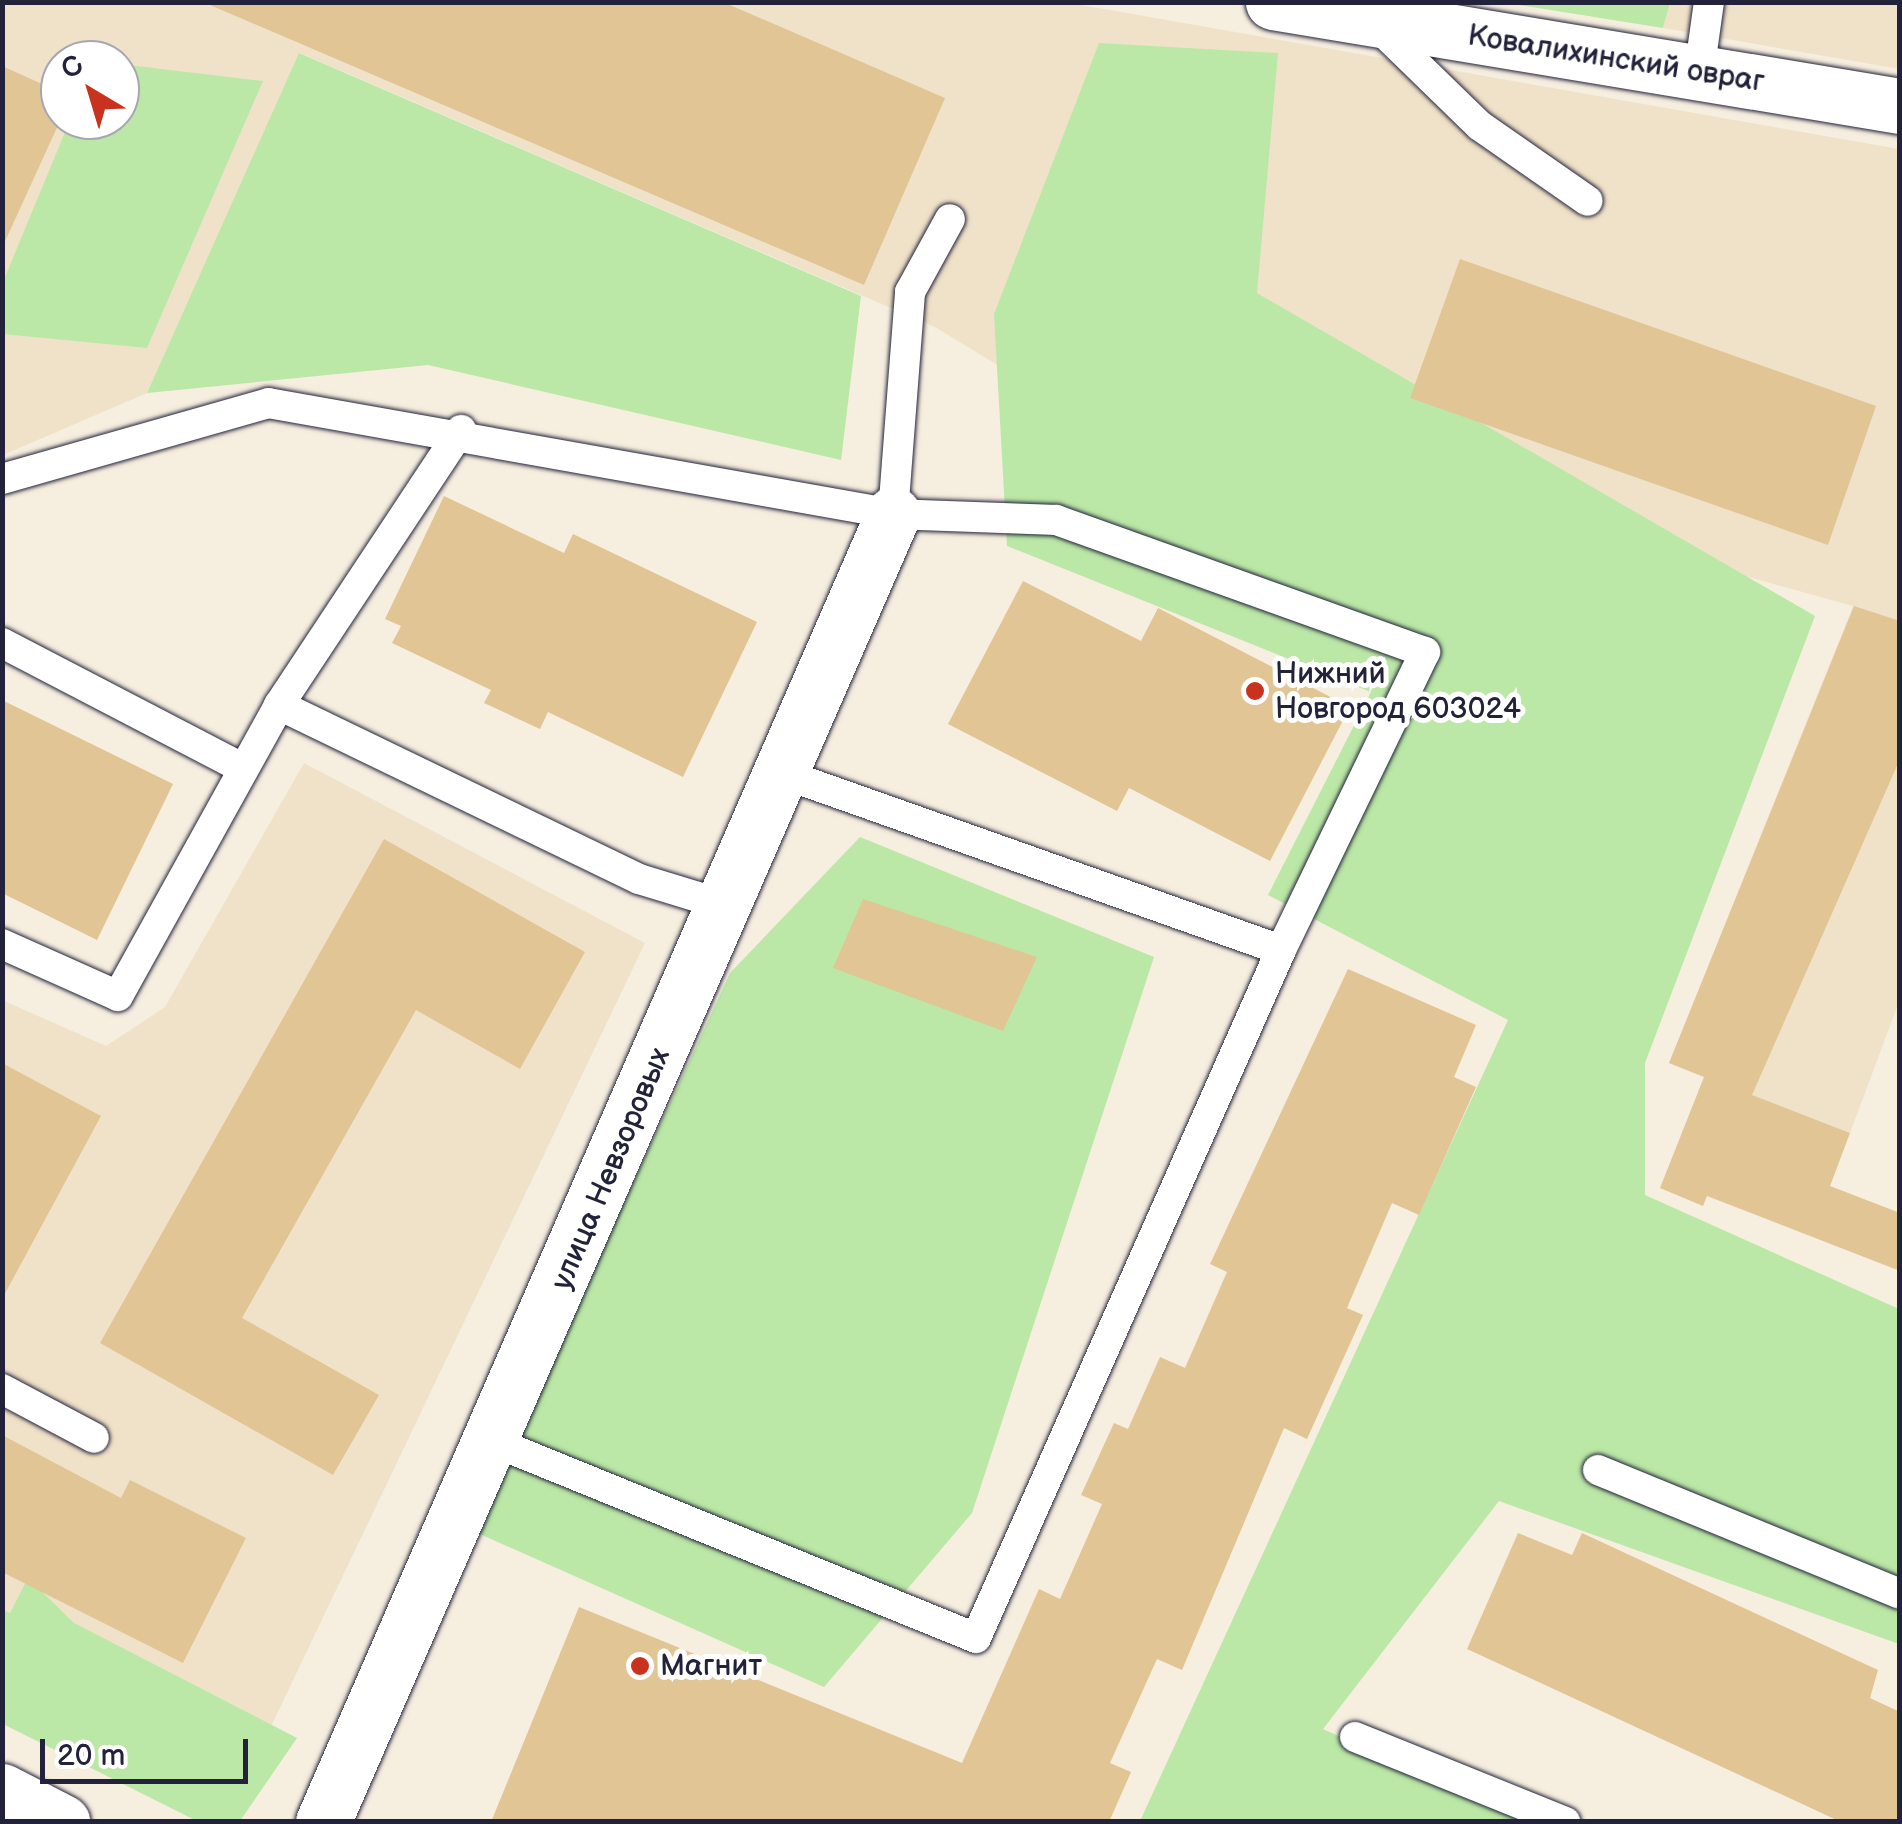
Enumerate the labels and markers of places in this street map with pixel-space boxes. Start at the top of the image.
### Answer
place label: Нижний Новгород 603024 [1275,656,1521,726]
marker: Нижний Новгород 603024 [1244,680,1266,702]
place label: Магнит [660,1648,762,1684]
marker: Магнит [629,1655,651,1677]

